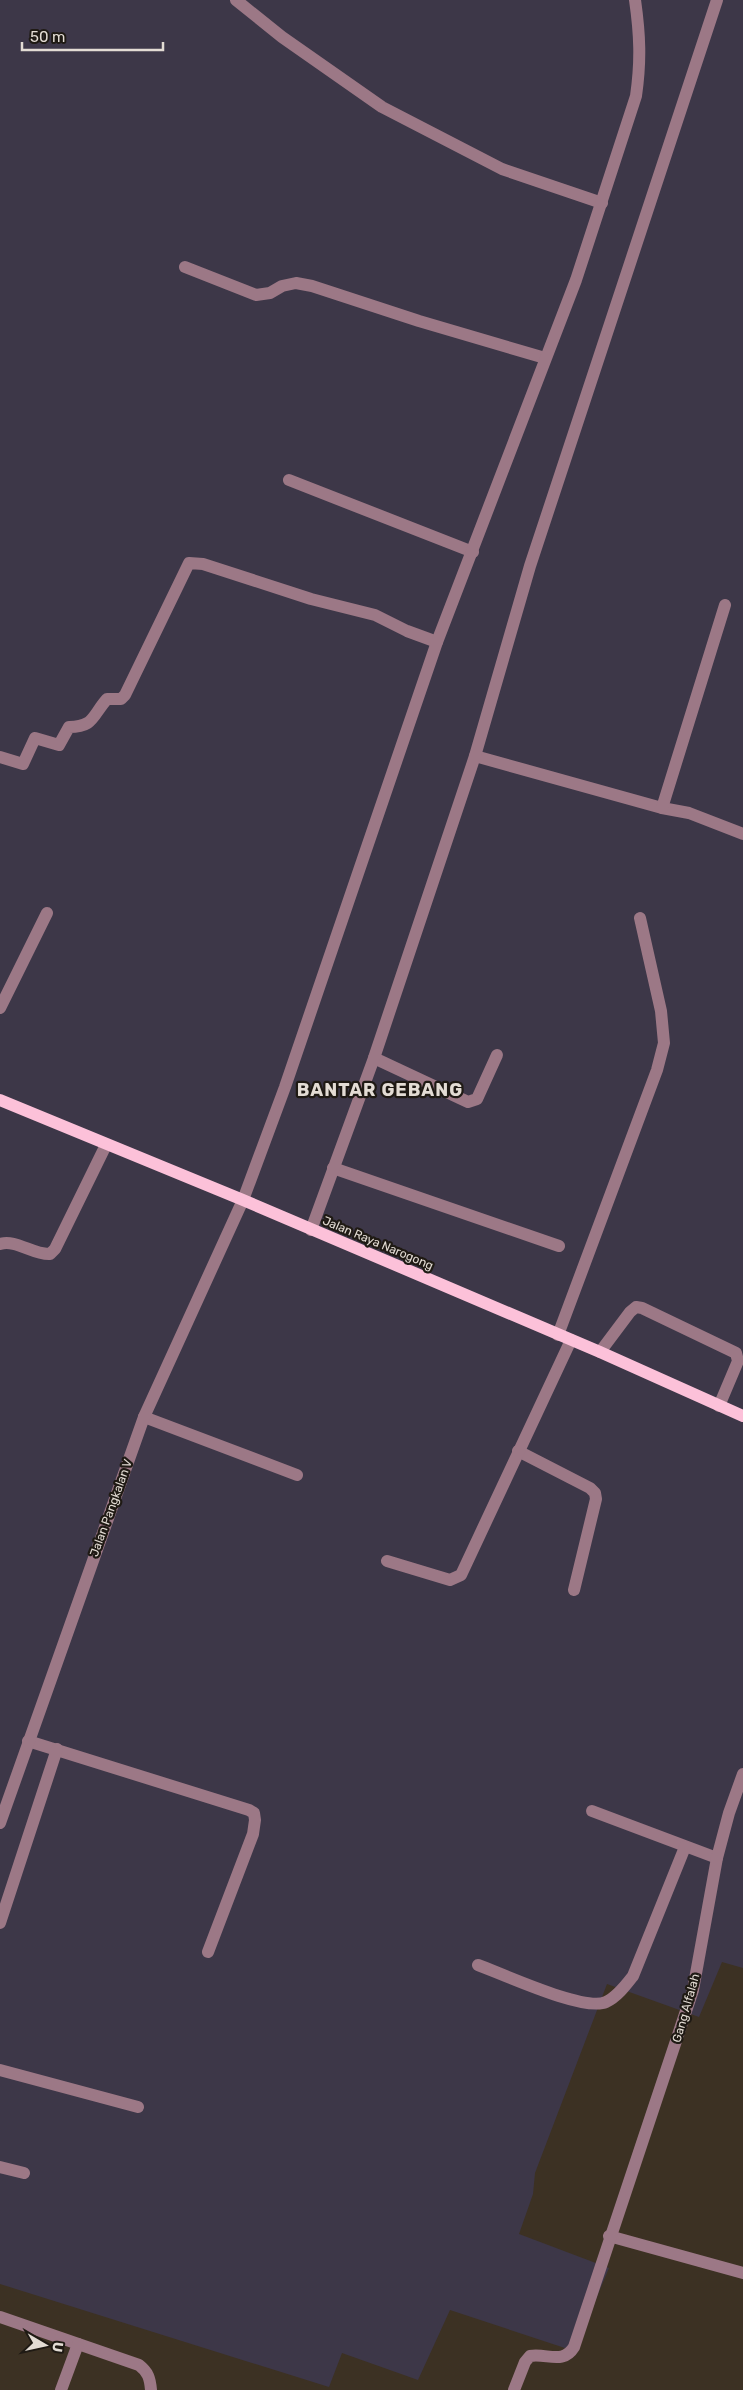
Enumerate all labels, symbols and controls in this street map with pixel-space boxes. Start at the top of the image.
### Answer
scale bar [22,20,164,52]
text: 50 m [30,28,65,46]
district label: BANTAR GEBANG [297,1079,463,1101]
street label: Jalan Raya Narogong [320,1213,436,1273]
street label: Jalan Pangkalan V [87,1457,135,1559]
street label: Gang Alfalah [670,1972,702,2044]
north arrow [20,2320,70,2370]
text: U [48,2341,67,2353]

